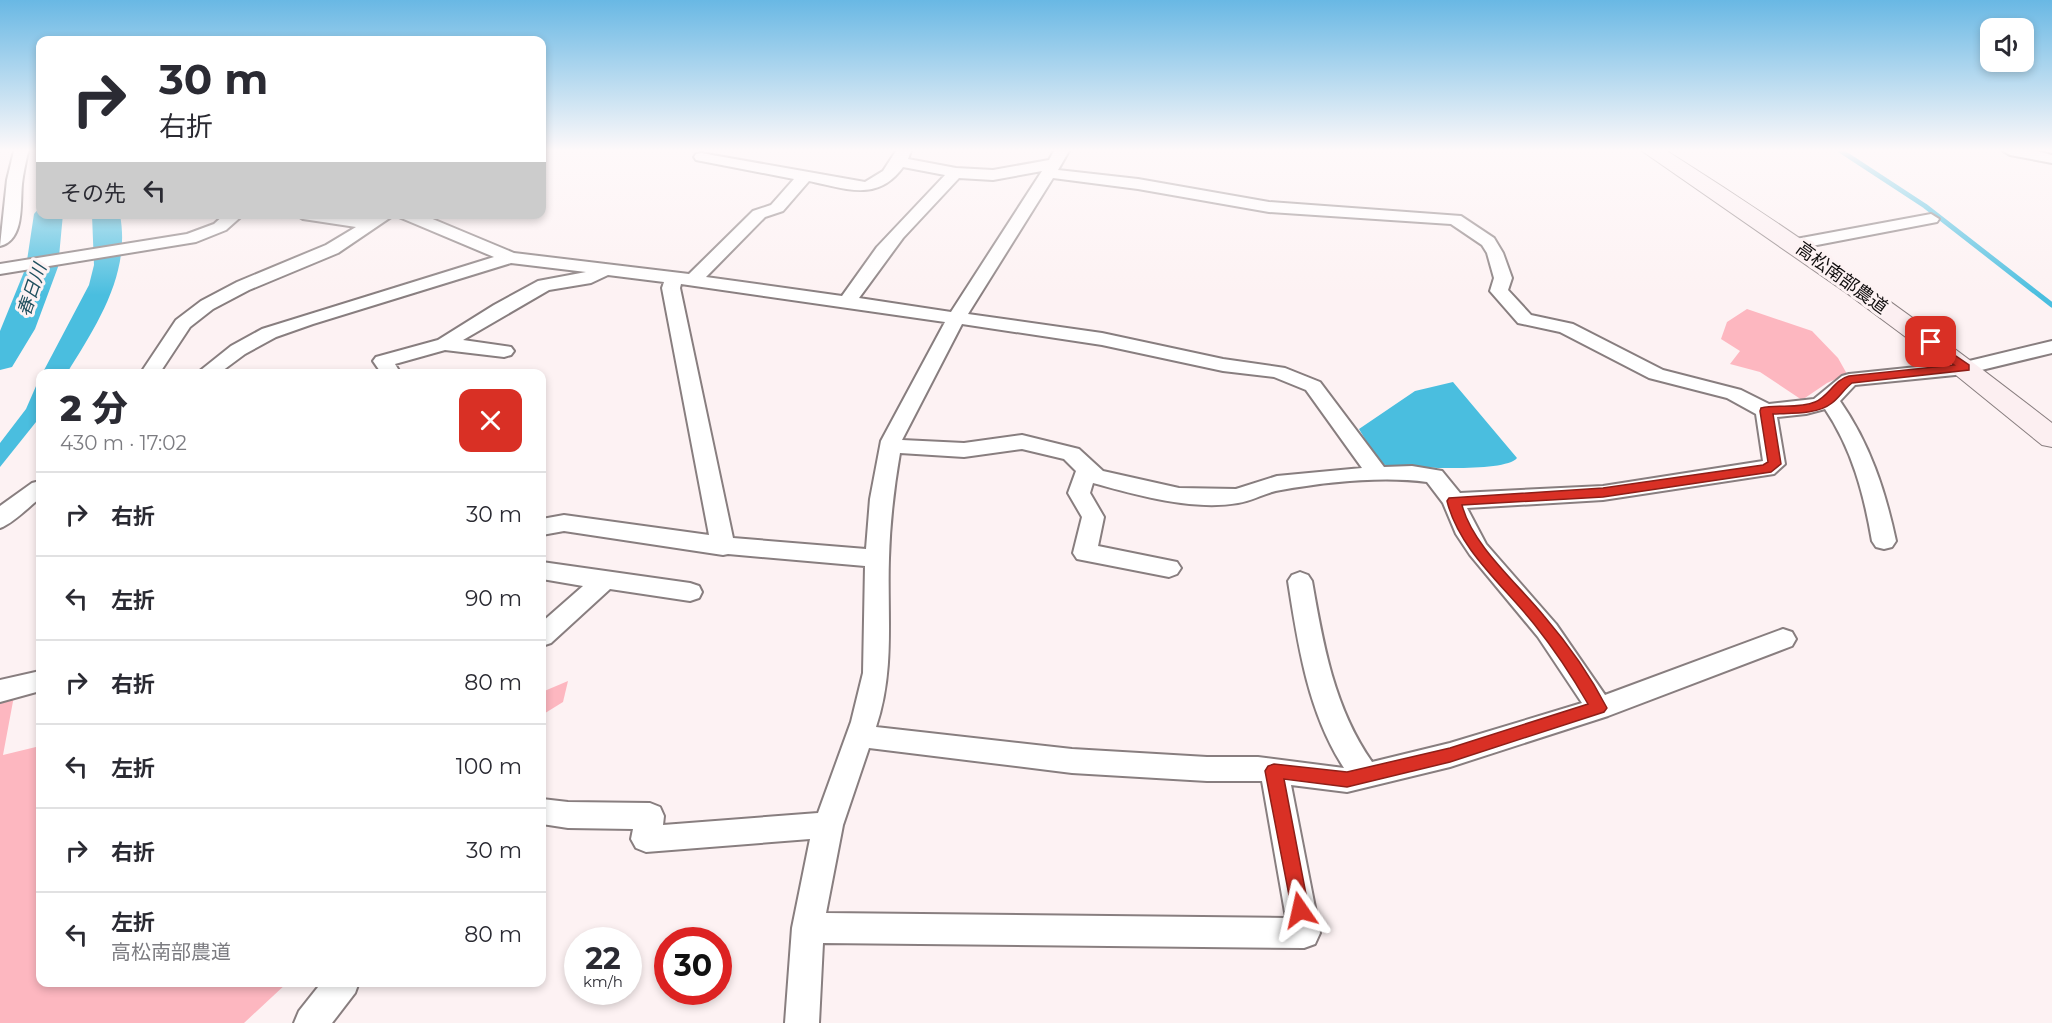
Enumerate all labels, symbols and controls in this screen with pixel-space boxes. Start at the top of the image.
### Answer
map controls [1980,18,2034,72]
button: sound [1980,18,2034,72]
text: 30 m [159,53,268,105]
icon: right [60,60,138,138]
text: 右折 [159,110,213,143]
icon: left [138,174,171,207]
text: その先 [60,180,126,207]
street label: 高松南部農道 [1792,237,1892,319]
water label: 春日川 [13,259,52,319]
pin [1905,316,1956,367]
icon: arrive [1914,325,1947,358]
text: 2 分 [60,386,128,430]
button: close [459,389,522,452]
text: 430 m · 17:02 [60,431,187,455]
icon: right [60,498,93,531]
text: 30 m [466,501,522,528]
text: 右折 [111,503,155,530]
icon: left [60,582,93,615]
text: 90 m [465,585,522,612]
text: 左折 [111,587,155,614]
icon: right [60,666,93,699]
text: 80 m [464,669,522,696]
text: 右折 [111,671,155,698]
icon: left [60,750,93,783]
text: 100 m [456,753,522,780]
text: 左折 [111,755,155,782]
icon: right [60,834,93,867]
text: 30 m [466,837,522,864]
text: 右折 [111,839,155,866]
position arrow [1268,878,1332,942]
text: 左折 [111,909,155,936]
icon: left [60,918,93,951]
text: 80 m [464,921,522,948]
speed limit sign: 30 [654,927,732,1005]
text: 高松南部農道 [111,940,231,964]
text: 22 [585,940,621,977]
text: km/h [583,972,623,991]

